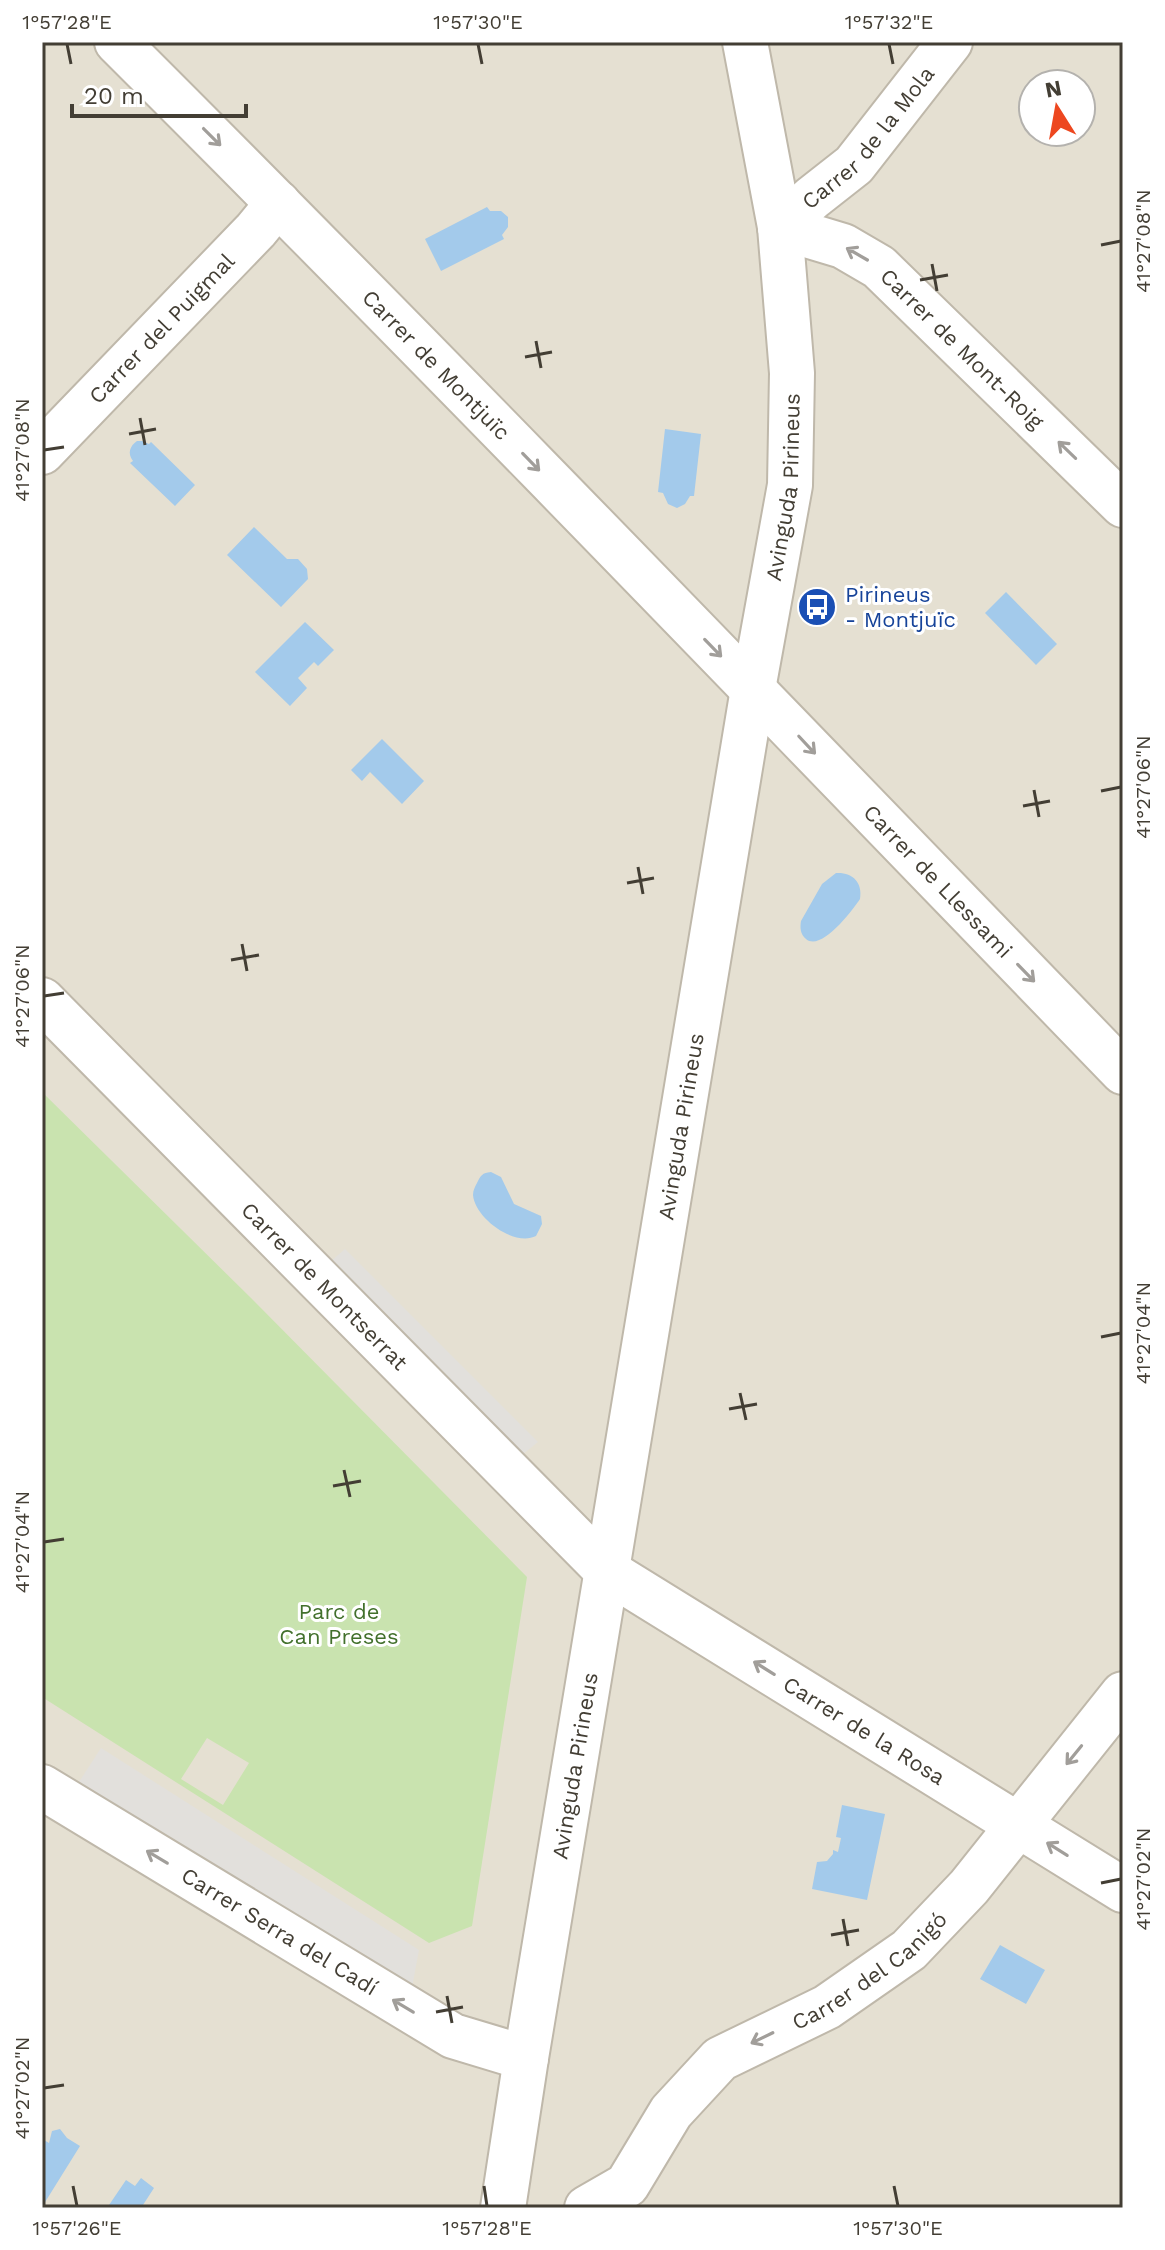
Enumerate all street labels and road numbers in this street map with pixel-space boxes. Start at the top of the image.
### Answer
street label: Carrer de la Mola [797,61,939,214]
street label: Carrer del Puigmal [84,248,240,409]
street label: Carrer de Mont-Roig [875,264,1049,434]
street label: Carrer de Montjuïc [357,285,515,445]
street label: Avinguda Pirineus [761,393,805,583]
street label: Carrer de Llessami [858,800,1017,963]
street label: Avinguda Pirineus [653,1031,709,1222]
street label: Carrer de Montserrat [236,1197,413,1375]
street label: Avinguda Pirineus [547,1671,603,1861]
street label: Carrer de la Rosa [779,1671,950,1790]
street label: Carrer Serra del Cadí [177,1862,382,2001]
street label: Carrer del Canigó [788,1907,952,2035]

